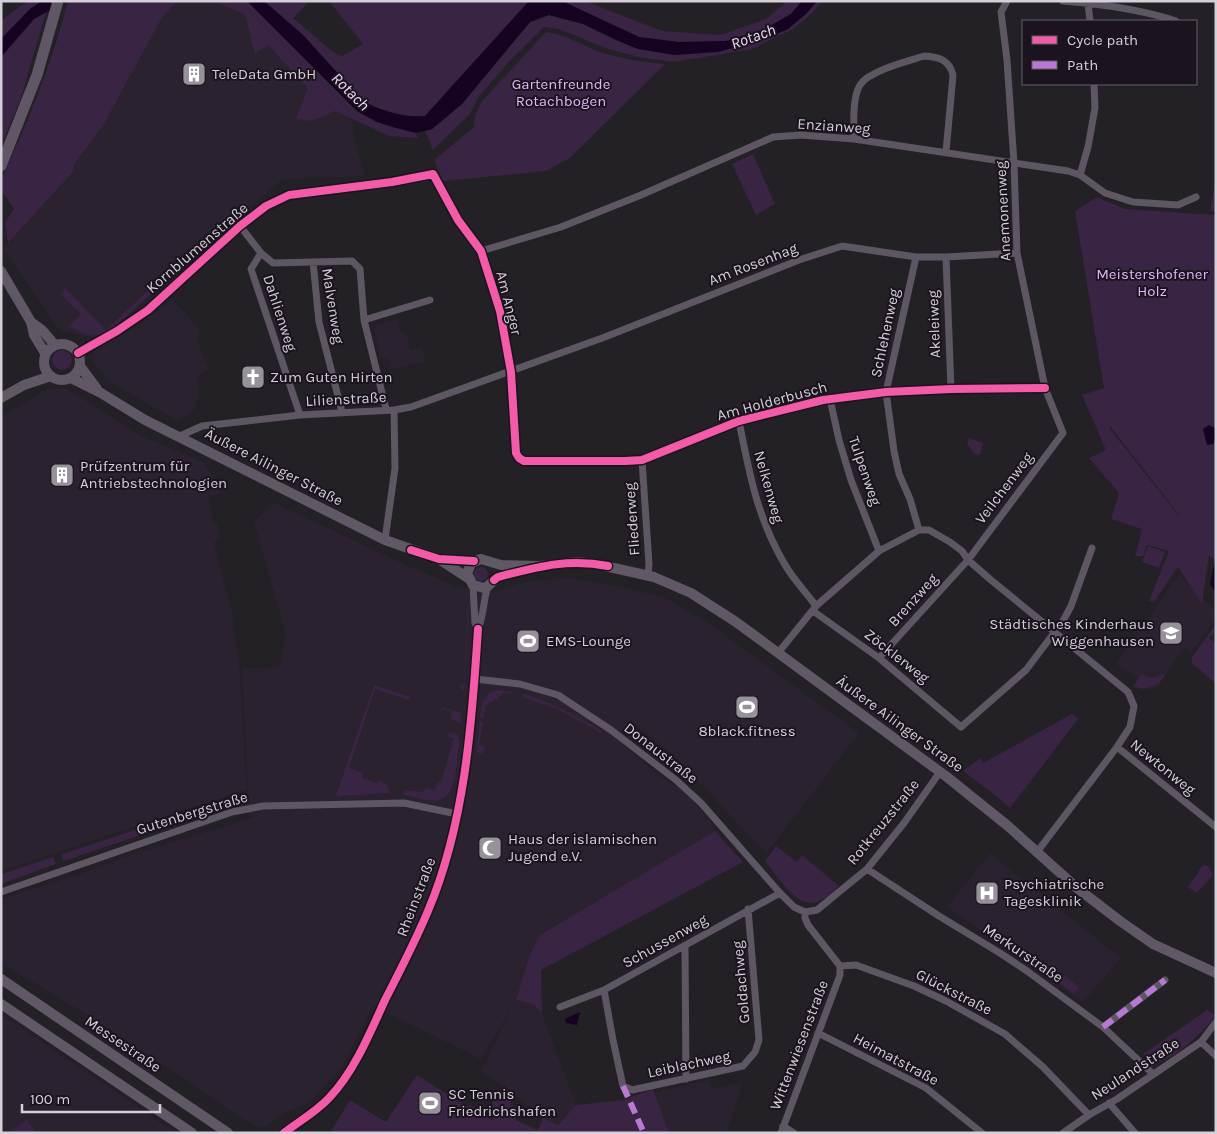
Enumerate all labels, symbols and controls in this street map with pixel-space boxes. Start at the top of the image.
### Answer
water label: Rotach [728,20,778,53]
legend [1022,20,1197,85]
text: Cycle path [1067,31,1138,49]
text: Path [1067,56,1098,74]
building icon: TeleData GmbH [181,61,207,87]
place label: TeleData GmbH [212,65,316,83]
water label: Rotach [328,68,374,114]
park label: Gartenfreunde Rotachbogen [512,75,610,110]
street label: Enzianweg [797,114,872,138]
street label: Anemonenweg [991,160,1015,262]
street label: Kornblumenstraße [142,199,252,297]
street label: Am Rosenhag [706,239,801,289]
park label: Meistershofener Holz [1096,265,1208,300]
street label: Malvenweg [318,267,348,346]
street label: Am Anger [492,269,526,337]
street label: Dahlienweg [259,272,301,354]
street label: Schlehenweg [867,286,903,379]
street label: Akeleiweg [924,289,944,358]
church icon: Zum Guten Hirten [240,364,266,390]
place label: Zum Guten Hirten [270,368,393,386]
street label: Am Holderbusch [715,378,829,424]
street label: Lilienstraße [305,388,387,410]
street label: Äußere Ailinger Straße [202,424,346,510]
street label: Tulpenweg [845,434,885,509]
street label: Veilchenweg [971,448,1037,527]
street label: Nelkenweg [750,449,788,526]
place label: Prüfzentrum für Antriebstechnologien [80,457,227,492]
building icon: Prüfzentrum für Antriebstechnologien [49,462,75,488]
street label: Fliederweg [620,481,644,556]
street label: Brenzweg [884,569,942,630]
place label: Städtisches Kinderhaus Wiggenhausen [989,615,1154,650]
school or university icon: Städtisches Kinderhaus Wiggenhausen [1158,620,1184,646]
street label: Zöcklerweg [861,625,934,687]
sports icon: EMS-Lounge [515,628,541,654]
place label: EMS-Lounge [546,632,631,650]
street label: Äußere Ailinger Straße [833,672,967,776]
sports icon: 8black.fitness [734,694,760,720]
street label: Donaustraße [621,719,701,787]
place label: 8black.fitness [698,722,796,740]
street label: Newtonweg [1127,735,1200,799]
street label: Rotkreuzstraße [843,776,923,868]
street label: Gutenbergstraße [134,788,250,838]
place label: Haus der islamischen Jugend e.V. [508,830,657,865]
mosque icon: Haus der islamischen Jugend e.V. [477,835,503,861]
street label: Rheinstraße [393,855,439,939]
place label: Psychiatrische Tagesklinik [1004,875,1104,910]
hospital icon: Psychiatrische Tagesklinik [974,880,1000,906]
street label: Schussenweg [619,910,711,972]
street label: Merkurstraße [979,920,1067,986]
street label: Goldachweg [728,939,754,1024]
street label: Glückstraße [913,965,995,1019]
street label: Wittenwiesenstraße [766,977,832,1113]
street label: Messestraße [81,1012,165,1076]
street label: Heimatstraße [850,1029,942,1089]
street label: Neulandstraße [1088,1034,1182,1104]
street label: Leiblachweg [646,1046,733,1082]
scale bar [22,1082,160,1114]
place label: SC Tennis Friedrichshafen [448,1085,556,1120]
text: 100 m [30,1090,70,1108]
sports icon: SC Tennis Friedrichshafen [417,1090,443,1116]

